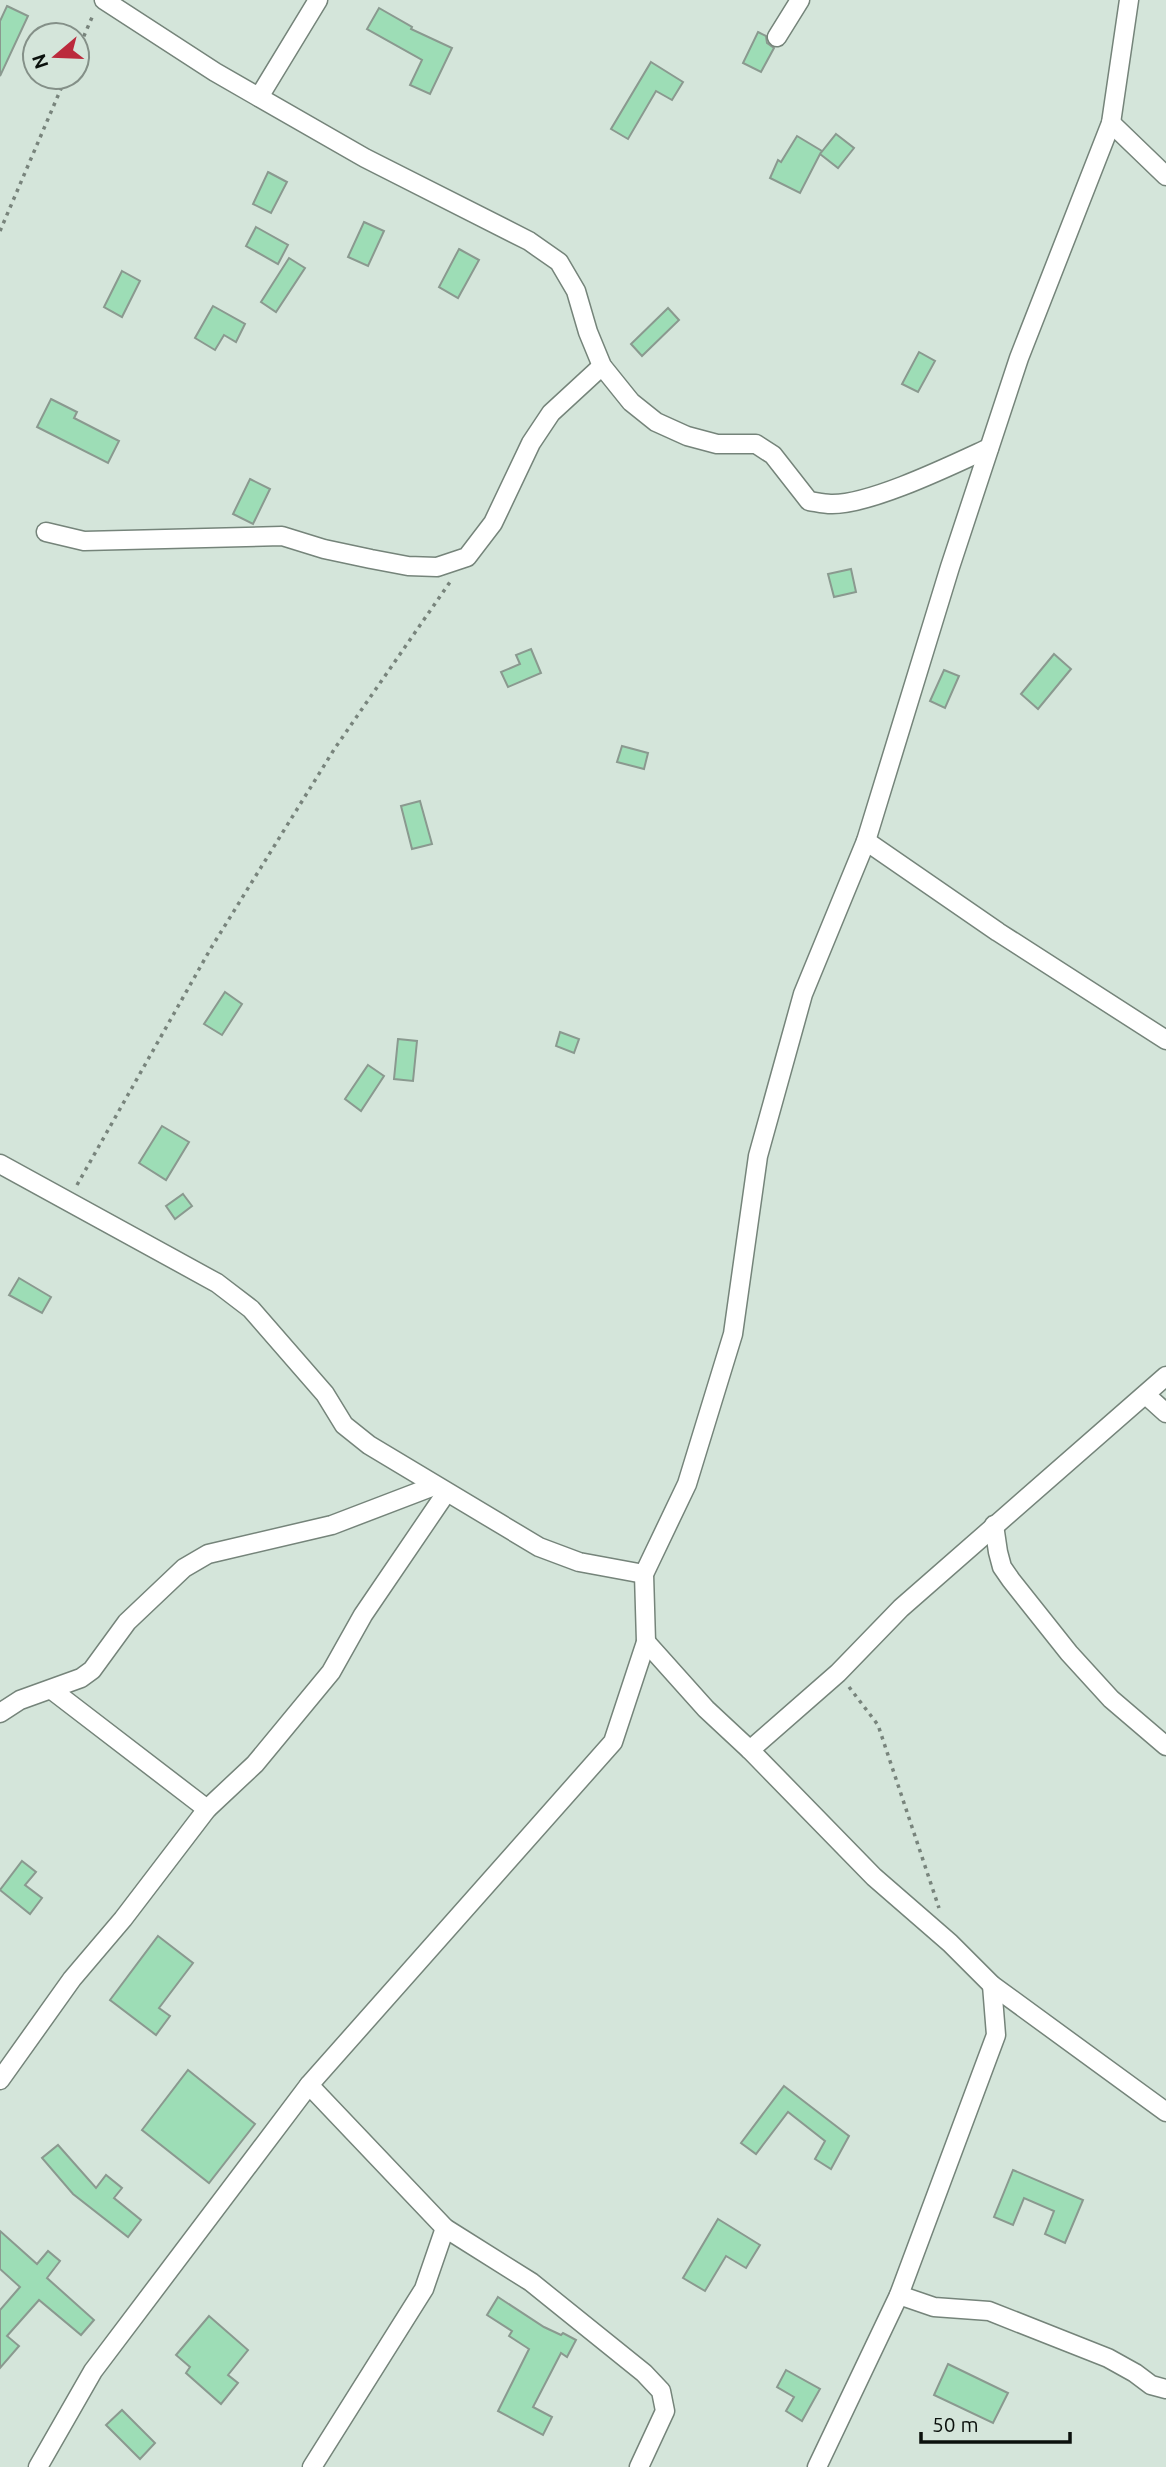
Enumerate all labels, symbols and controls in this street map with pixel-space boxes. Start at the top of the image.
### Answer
north arrow [21,21,91,91]
text: N [27,51,53,72]
scale bar [921,2400,1070,2444]
text: 50 m [932,2412,979,2436]

